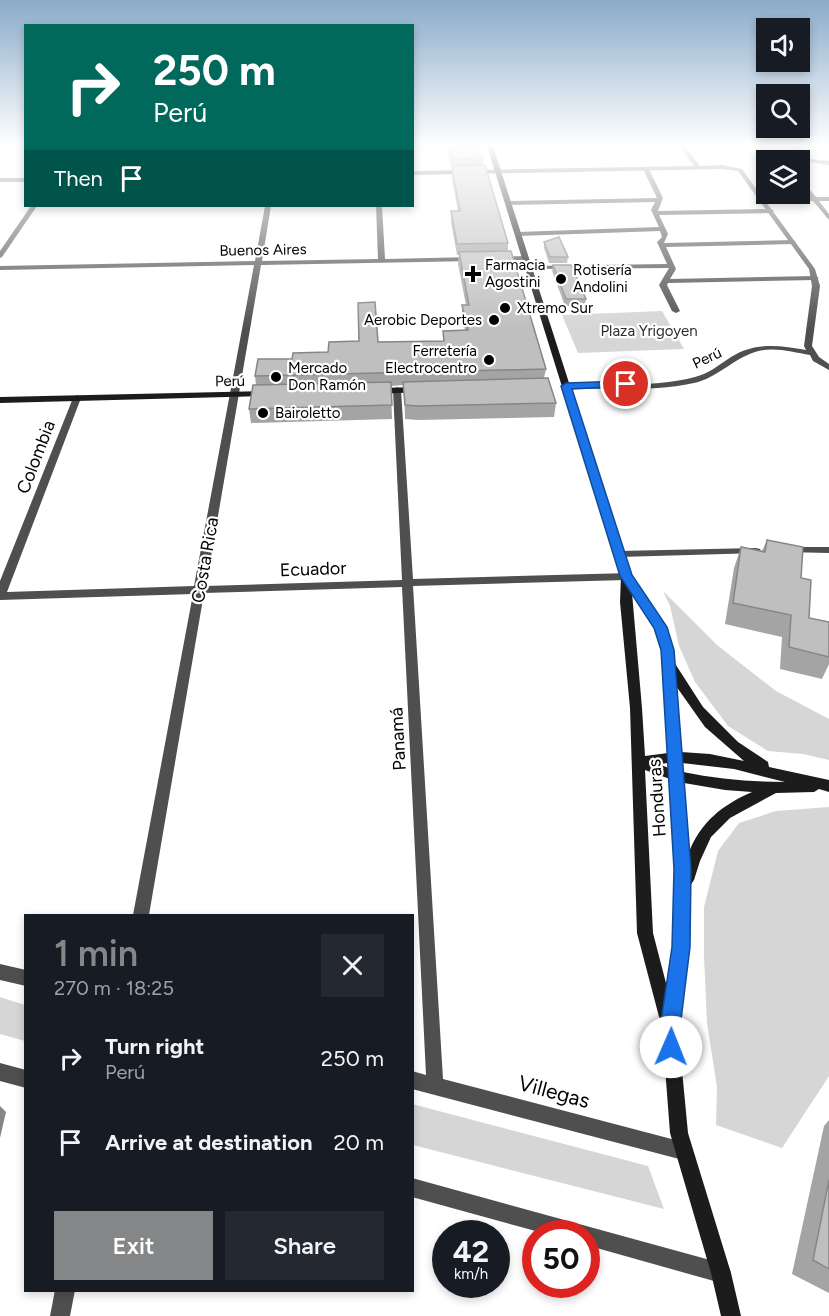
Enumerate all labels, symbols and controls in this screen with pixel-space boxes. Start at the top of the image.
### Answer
map controls [756,18,810,204]
button: sound [756,18,810,72]
text: 250 m [153,45,276,96]
icon: right [54,48,132,126]
button: search [756,84,810,138]
text: Perú [153,96,207,129]
button: layers [756,150,810,204]
icon: arrive [115,162,148,195]
text: Then [54,165,103,192]
street label: Buenos Aires [219,240,307,260]
place label: Farmacia Agostini [485,256,545,291]
place label: Rotisería Andolini [573,261,632,296]
marker: Farmacia Agostini [466,267,480,281]
marker: Rotisería Andolini [554,272,568,286]
place label: Xtremo Sur [517,299,593,317]
marker: Xtremo Sur [498,301,512,315]
place label: Aerobic Deportes [364,311,482,329]
marker: Aerobic Deportes [487,313,501,327]
park label: Plaza Yrigoyen [600,322,698,340]
place label: Ferretería Electrocentro [385,342,477,377]
street label: Perú [690,343,724,373]
marker: Ferretería Electrocentro [482,353,496,367]
pin [600,358,651,409]
place label: Mercado Don Ramón [288,359,366,394]
icon: arrive [609,367,642,400]
marker: Mercado Don Ramón [269,370,283,384]
street label: Perú [215,372,245,390]
place label: Bairoletto [275,404,341,422]
marker: Bairoletto [256,406,270,420]
street label: Colombia [12,417,60,497]
street label: Costa Rica [187,515,223,605]
street label: Ecuador [279,557,347,581]
street label: Panamá [385,707,411,771]
street label: Honduras [643,758,671,838]
text: 1 min [54,932,138,975]
button: close [321,934,384,997]
text: 270 m · 18:25 [54,976,174,1000]
position arrow [639,1015,703,1079]
text: Turn right [105,1033,204,1060]
icon: right [54,1042,87,1075]
text: 250 m [321,1045,384,1072]
text: Perú [105,1060,145,1084]
street label: Villegas [516,1070,593,1113]
icon: arrive [54,1126,87,1159]
text: Arrive at destination [105,1129,313,1156]
text: 20 m [333,1129,384,1156]
button: Exit [54,1211,213,1280]
button: Share [225,1211,384,1280]
speed limit sign: 50 [522,1220,600,1298]
text: 42 [453,1233,489,1270]
text: km/h [454,1265,488,1283]

